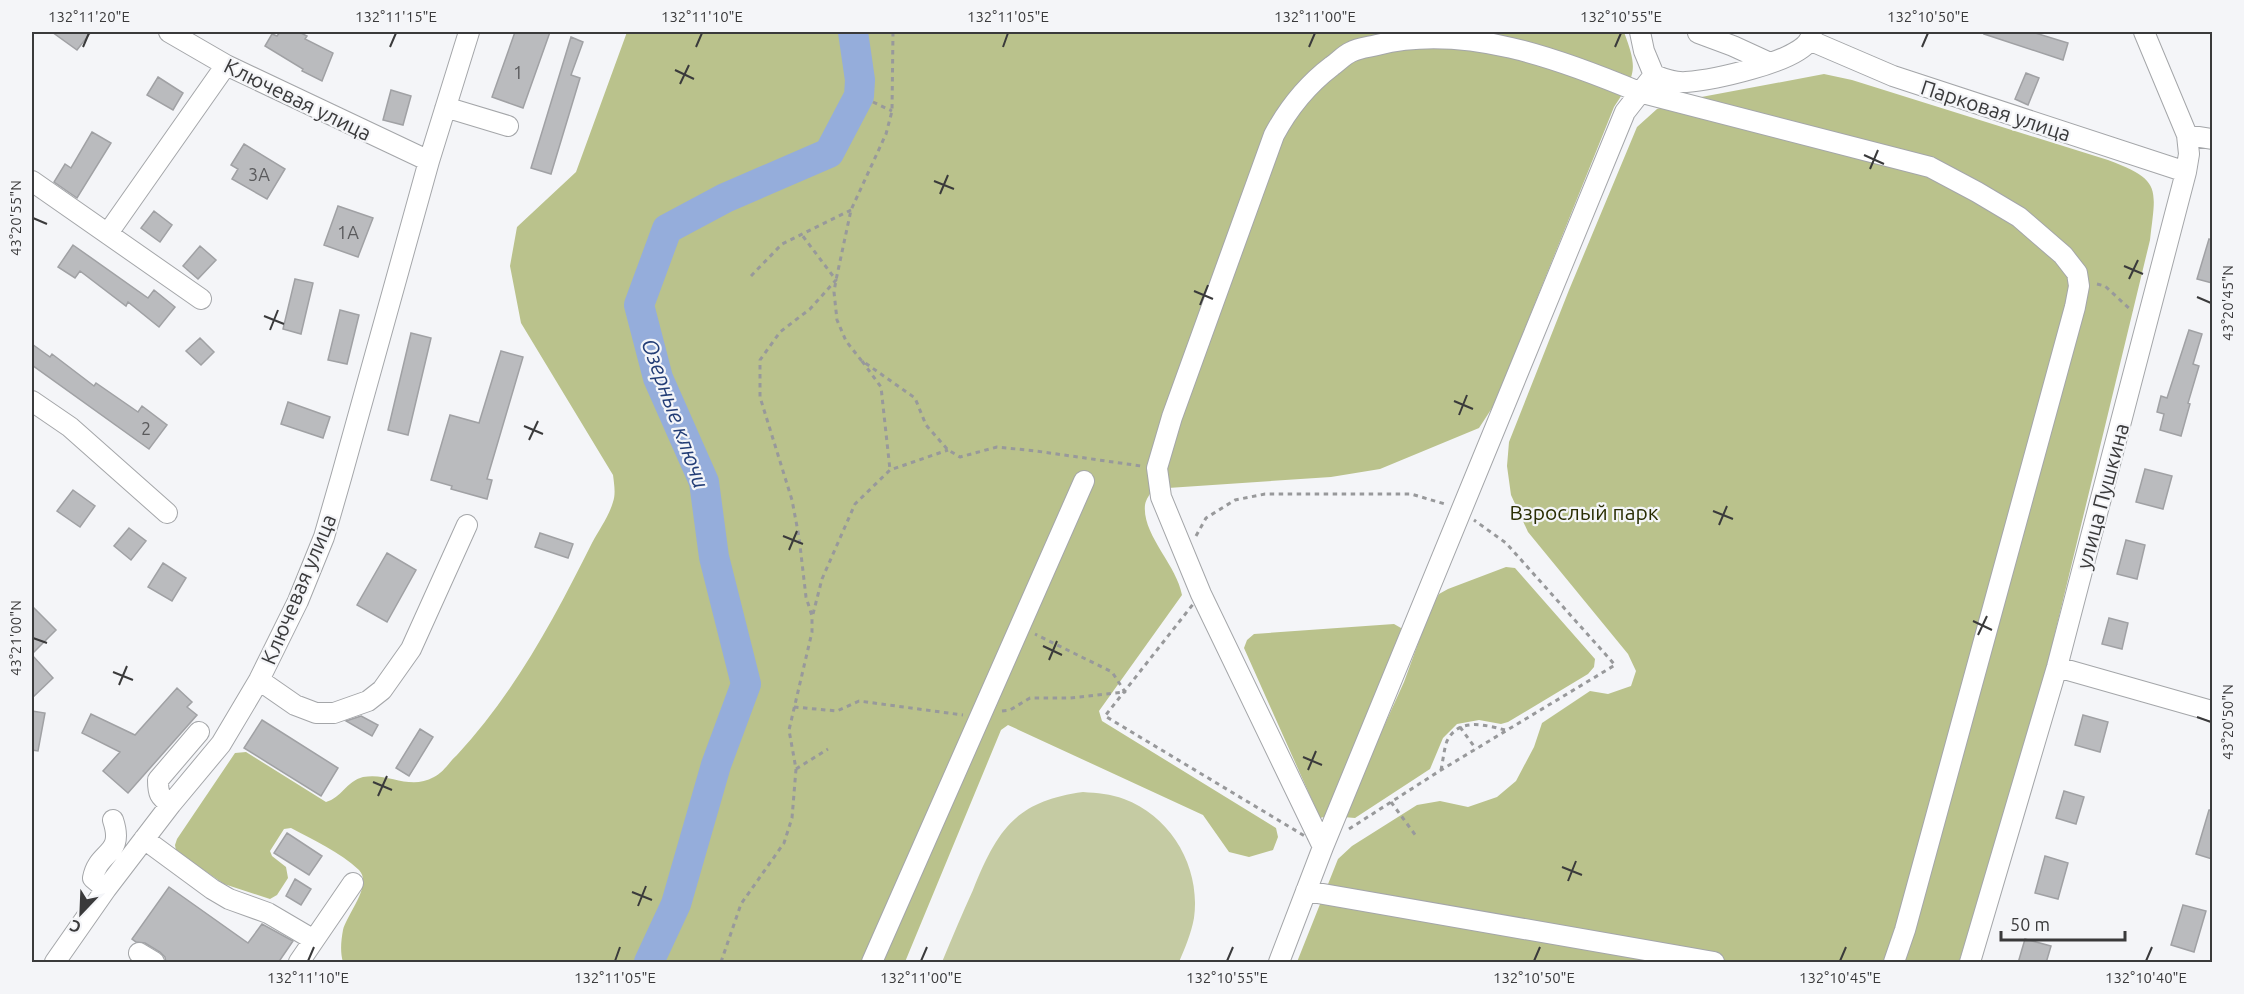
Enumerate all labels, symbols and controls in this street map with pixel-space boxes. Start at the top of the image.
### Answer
text: 132°11'20"E [48,8,130,25]
text: 132°11'15"E [355,8,437,25]
text: 132°11'10"E [661,8,743,25]
text: 132°11'05"E [967,8,1049,25]
text: 132°11'00"E [1274,8,1356,25]
text: 132°10'55"E [1580,8,1662,25]
text: 132°10'50"E [1887,8,1969,25]
street label: Ключевая улица [220,53,376,145]
house number: 1 [513,62,523,82]
street label: Парковая улица [1918,74,2074,146]
house number: 3А [248,164,270,184]
text: 43°20'55"N [7,180,24,256]
house number: 1А [337,222,359,242]
text: 43°20'45"N [2219,265,2236,341]
water label: Озерные ключи [637,335,715,491]
house number: 2 [141,418,151,438]
street label: улица Пушкина [2071,420,2133,572]
park label: Взрослый парк [1509,500,1659,524]
street label: Ключевая улица [256,510,340,668]
text: 43°21'00"N [7,600,24,676]
text: 43°20'50"N [2219,684,2236,760]
north arrow [51,883,111,943]
scale bar [2001,904,2126,942]
text: 50 m [2010,914,2050,934]
text: С [67,917,83,937]
text: 132°11'10"E [267,969,349,986]
text: 132°11'05"E [574,969,656,986]
text: 132°11'00"E [880,969,962,986]
text: 132°10'55"E [1186,969,1268,986]
text: 132°10'50"E [1493,969,1575,986]
text: 132°10'45"E [1799,969,1881,986]
text: 132°10'40"E [2105,969,2187,986]

